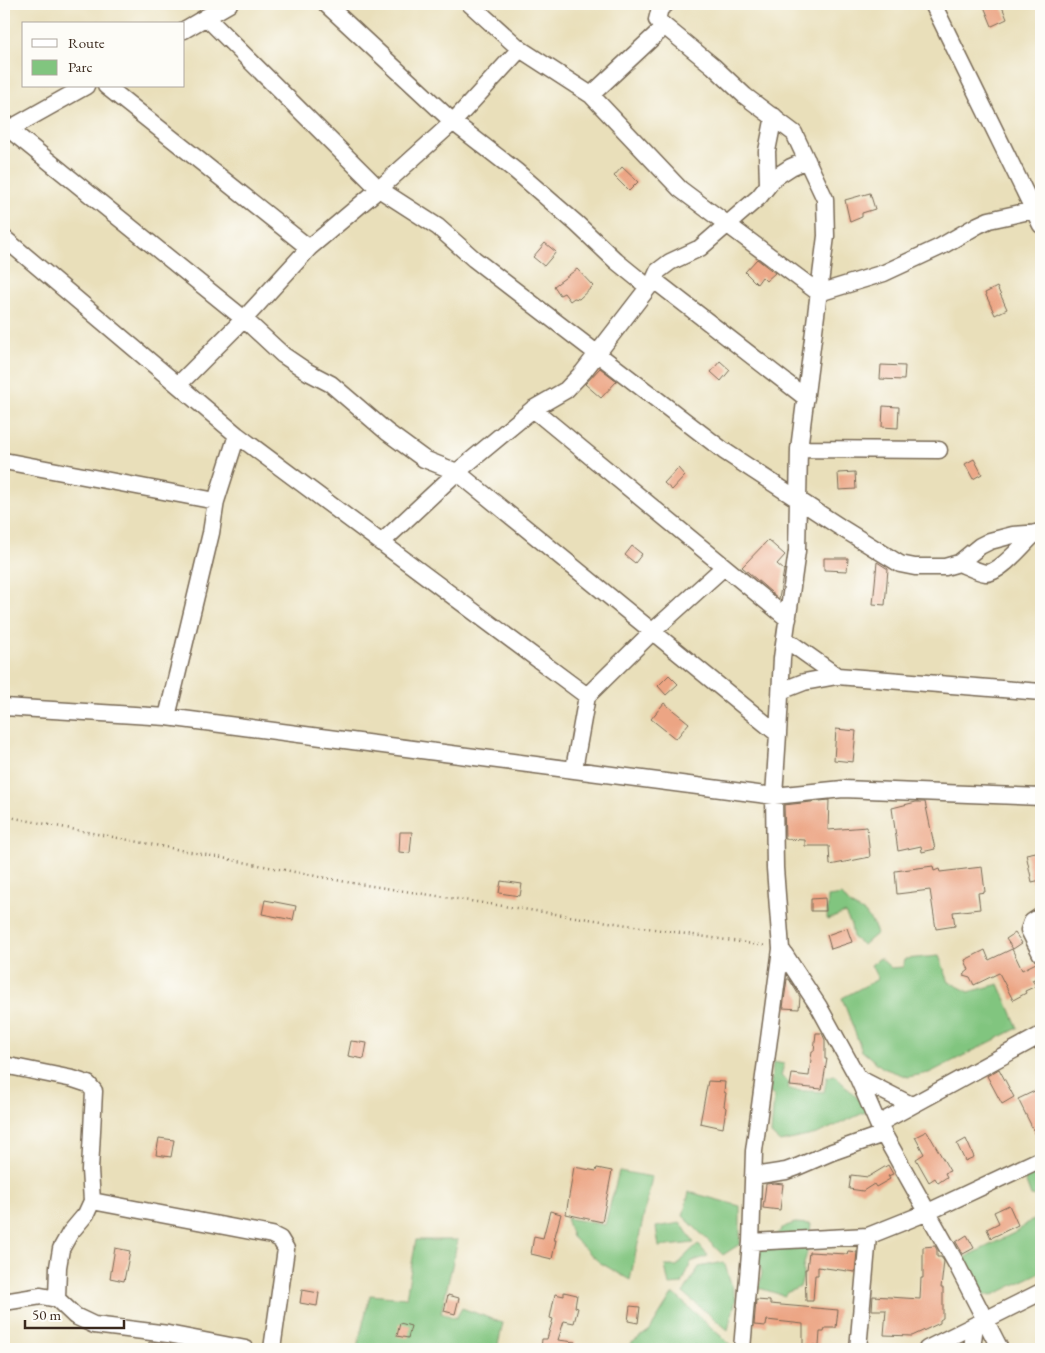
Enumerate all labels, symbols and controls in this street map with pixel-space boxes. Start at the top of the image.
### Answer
legend [22,22,185,88]
text: Route [68,33,105,52]
text: Parc [68,57,93,76]
scale bar [25,1298,124,1330]
text: 50 m [32,1305,61,1324]

